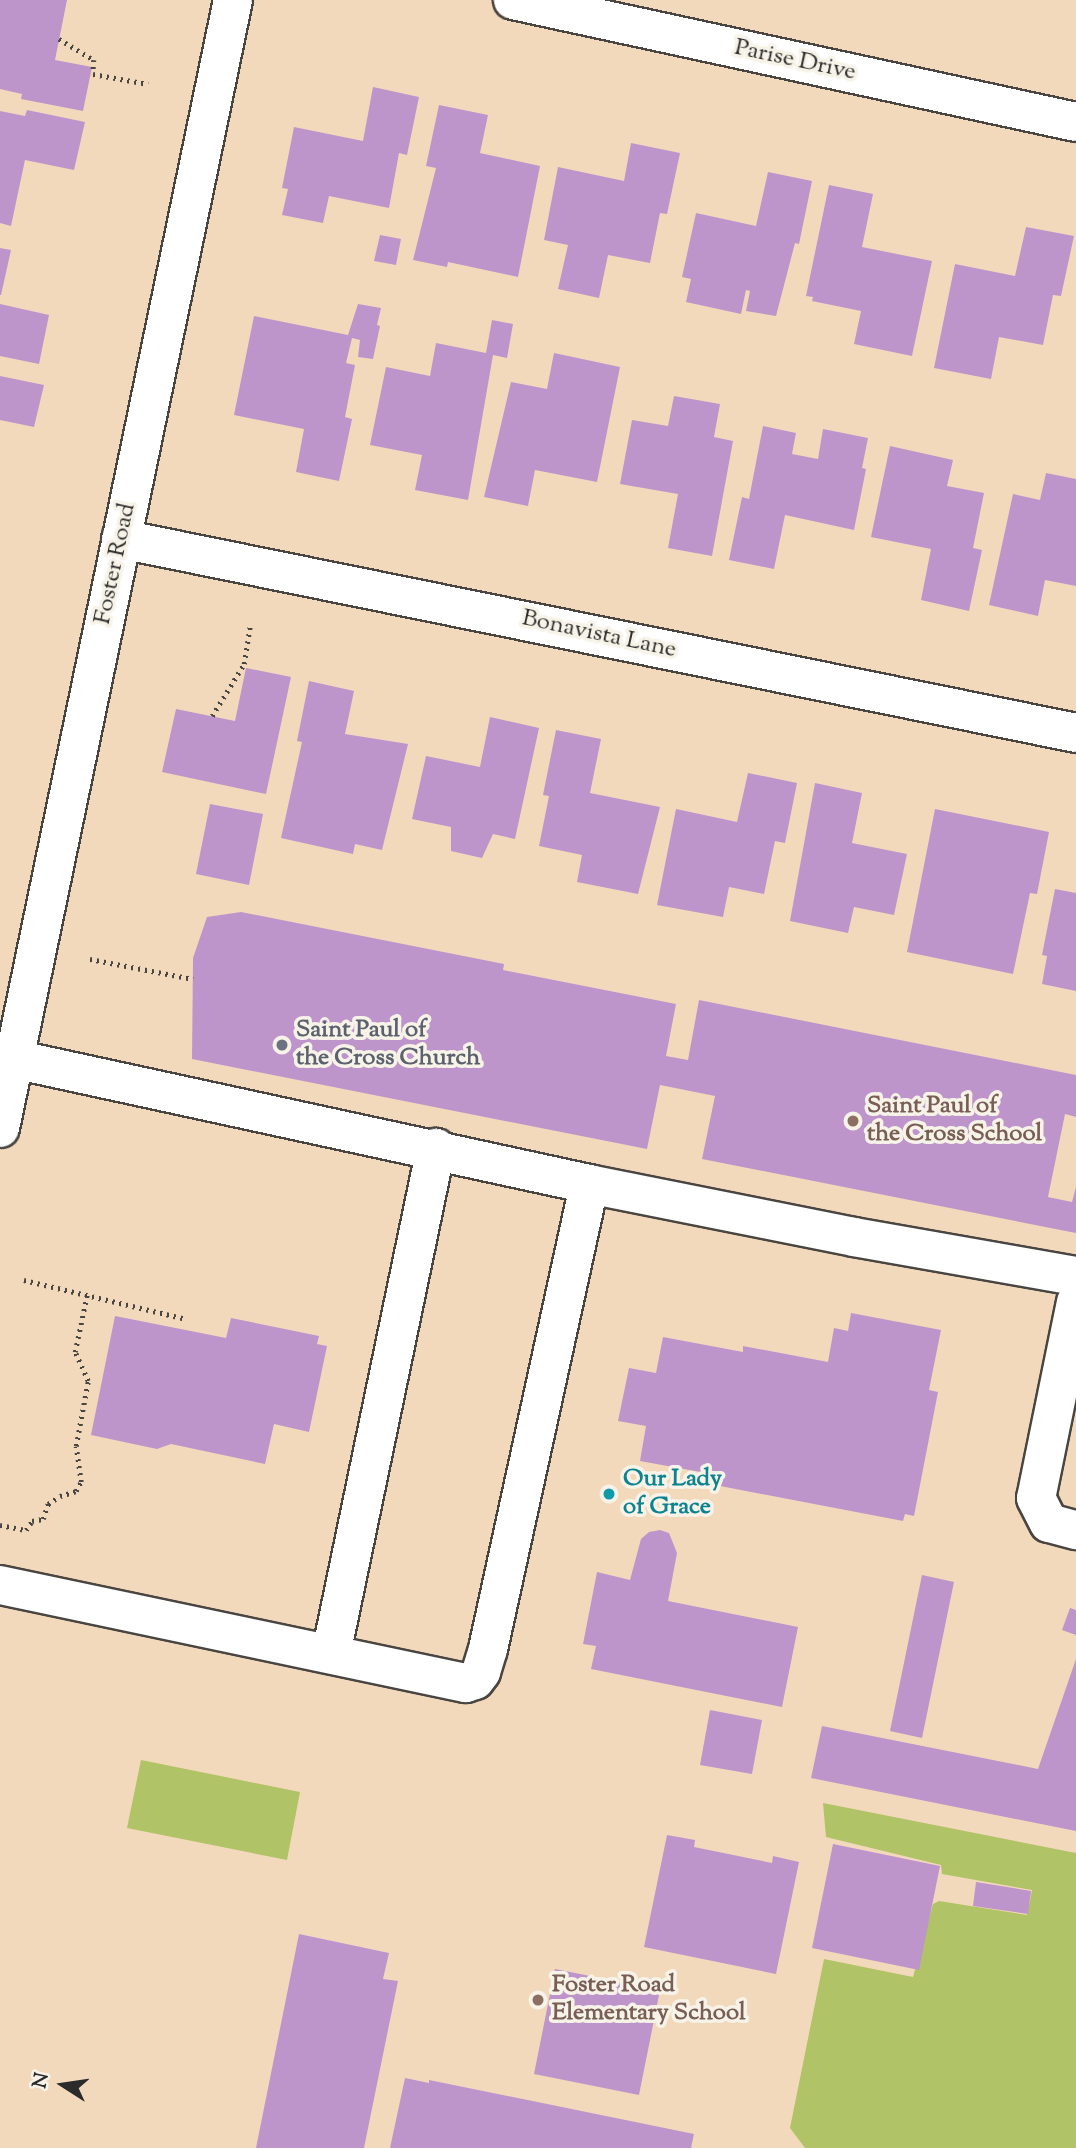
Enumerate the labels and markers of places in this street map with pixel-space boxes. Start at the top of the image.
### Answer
place label: Saint Paul of the Cross Church [296,1017,480,1073]
marker: Saint Paul of the Cross Church [274,1037,290,1053]
place label: Saint Paul of the Cross School [867,1093,1042,1149]
marker: Saint Paul of the Cross School [845,1113,861,1129]
place label: Our Lady of Grace [623,1466,722,1522]
marker: Our Lady of Grace [601,1486,617,1502]
place label: Foster Road Elementary School [552,1972,746,2028]
marker: Foster Road Elementary School [530,1992,546,2008]

